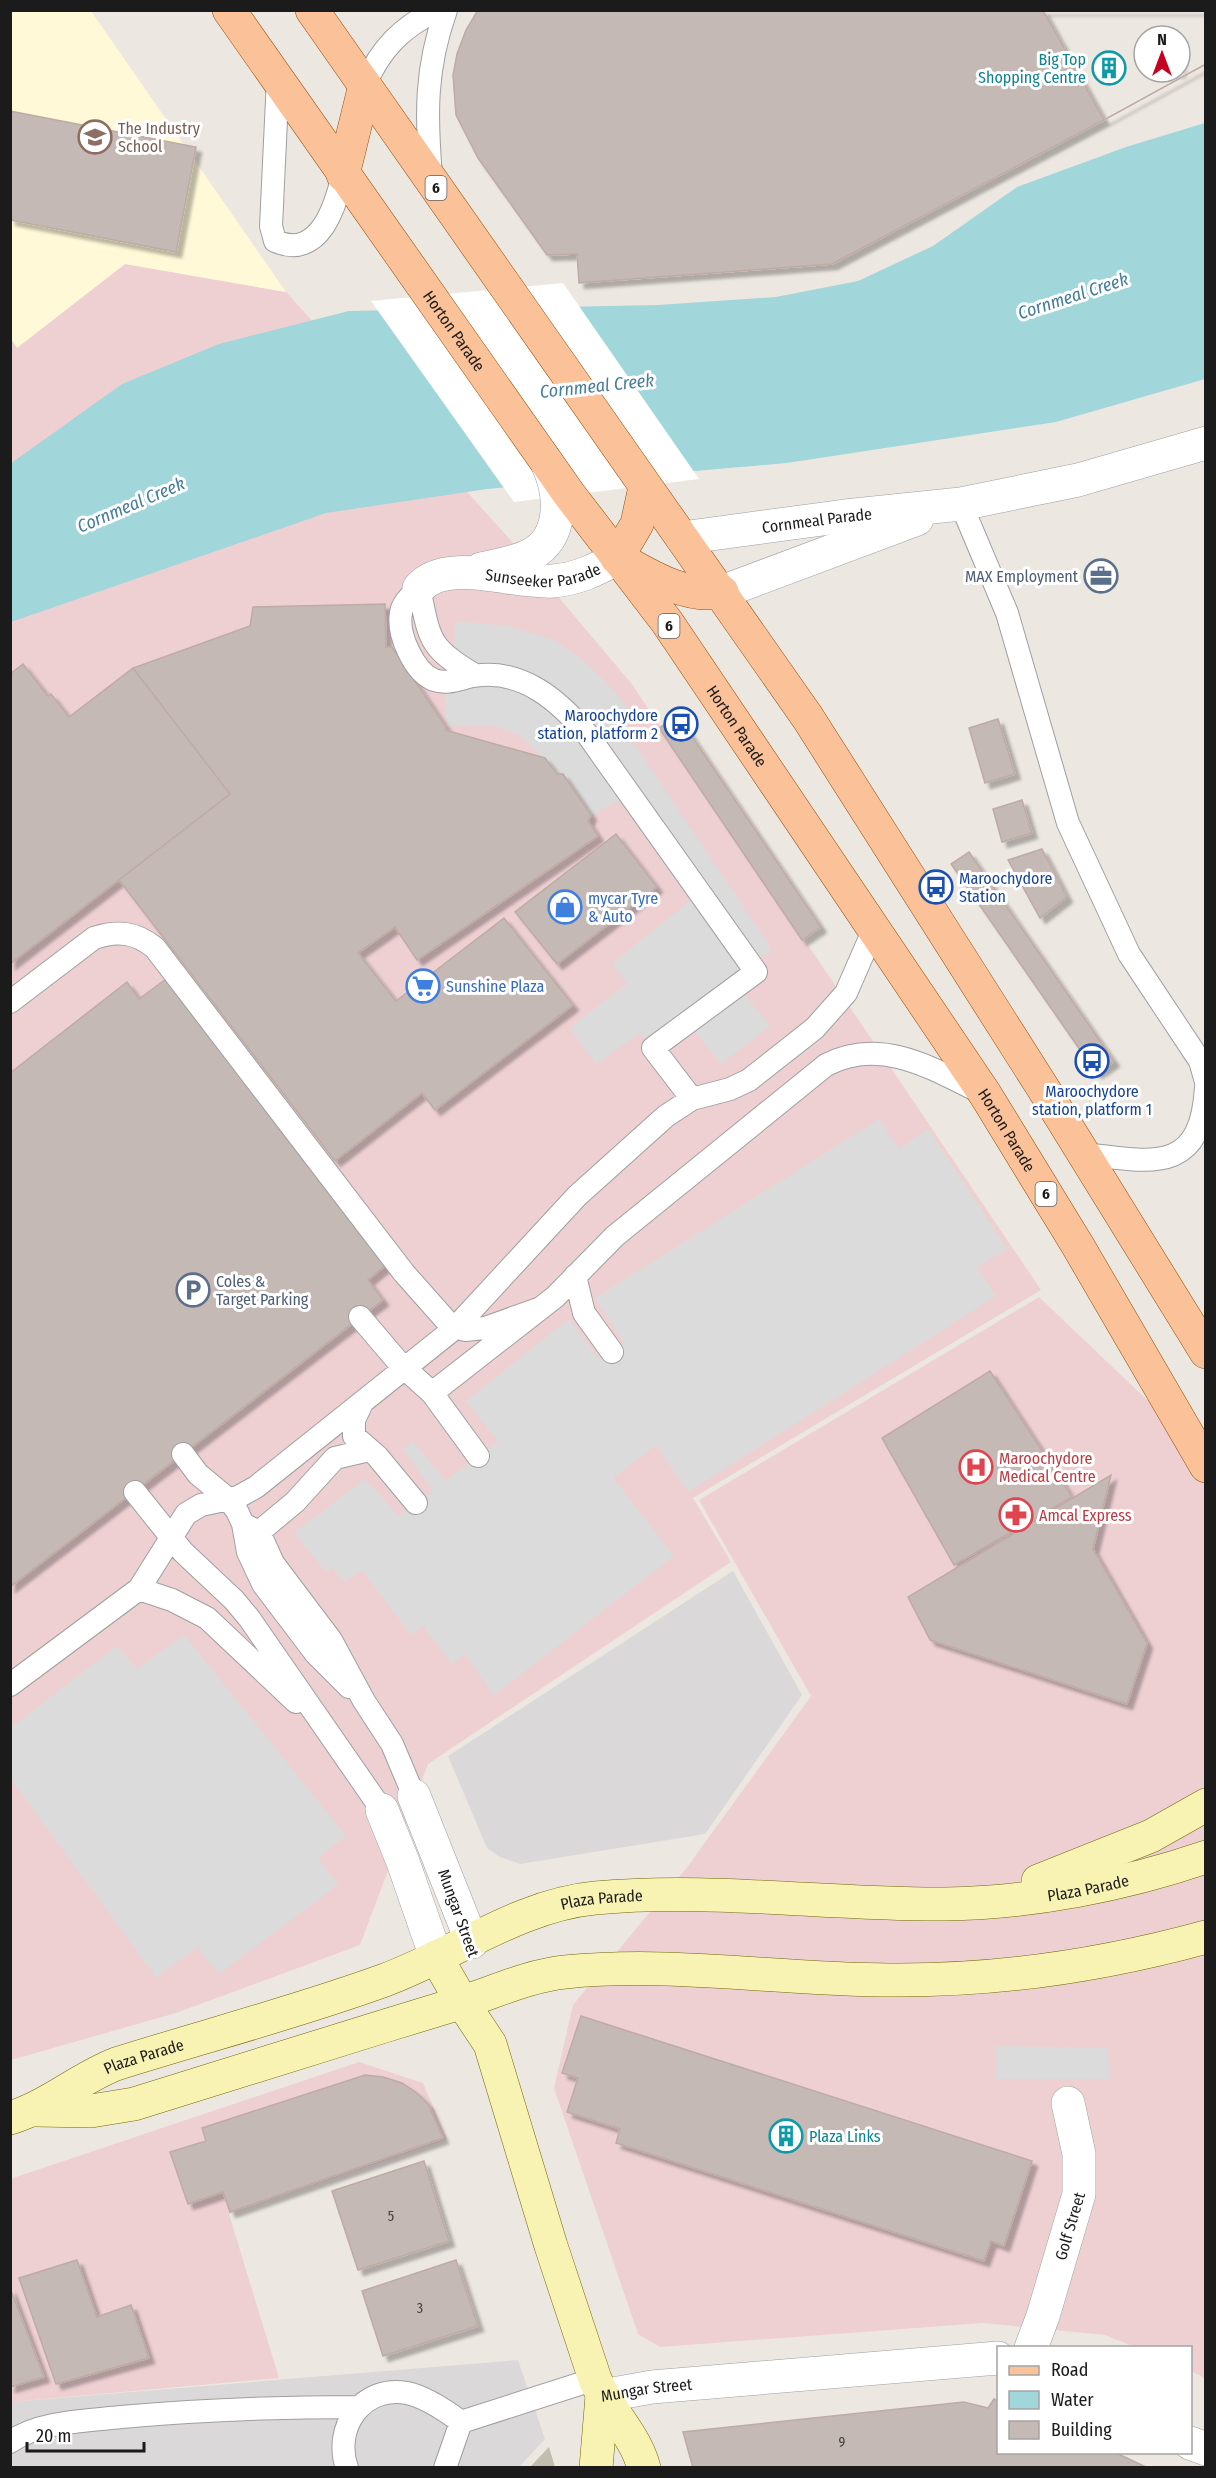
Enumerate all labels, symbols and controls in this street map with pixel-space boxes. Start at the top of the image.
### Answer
north arrow [1132,24,1192,84]
text: N [1157,30,1167,49]
place label: Big Top Shopping Centre [978,50,1086,87]
building icon: Big Top Shopping Centre [1091,50,1127,86]
school or university icon: The Industry School [77,119,113,155]
place label: The Industry School [118,119,201,156]
road number: 6 [426,176,446,200]
water label: Cornmeal Creek [1015,268,1131,324]
street label: Horton Parade [419,287,489,375]
water label: Cornmeal Creek [539,369,655,403]
water label: Cornmeal Creek [74,472,188,538]
street label: Cornmeal Parade [761,504,873,537]
office icon: MAX Employment [1083,558,1119,594]
street label: Sunseeker Parade [484,559,604,591]
place label: MAX Employment [965,567,1079,586]
road number: 6 [658,614,680,638]
street label: Horton Parade [702,682,771,771]
place label: Maroochydore station, platform 2 [537,706,658,743]
bus stop icon: Maroochydore station, platform 2 [663,706,699,742]
bus stop icon: Maroochydore Station [918,869,954,905]
place label: Maroochydore Station [959,869,1053,906]
shop icon: mycar Tyre & Auto [547,889,583,925]
place label: mycar Tyre & Auto [588,889,658,926]
supermarket icon: Sunshine Plaza [405,968,441,1004]
place label: Sunshine Plaza [446,977,544,996]
bus stop icon: Maroochydore station, platform 1 [1074,1043,1110,1079]
place label: Maroochydore station, platform 1 [1032,1082,1152,1119]
street label: Horton Parade [974,1085,1039,1175]
road number: 6 [1036,1182,1056,1206]
parking icon: Coles & Target Parking [175,1272,211,1308]
place label: Coles & Target Parking [216,1272,309,1309]
hospital icon: Maroochydore Medical Centre [958,1449,994,1485]
place label: Maroochydore Medical Centre [999,1449,1096,1486]
pharmacy icon: Amcal Express [998,1497,1034,1533]
place label: Amcal Express [1039,1506,1132,1525]
street label: Mungar Street [434,1867,483,1960]
street label: Plaza Parade [1046,1871,1131,1906]
street label: Plaza Parade [559,1886,643,1914]
street label: Plaza Parade [101,2035,186,2078]
building icon: Plaza Links [768,2118,804,2154]
place label: Plaza Links [809,2127,881,2146]
street label: Golf Street [1051,2189,1089,2262]
house number: 5 [388,2208,394,2225]
house number: 3 [417,2300,423,2317]
legend [997,2346,1192,2454]
text: Road [1051,2359,1088,2381]
street label: Mungar Street [599,2375,694,2406]
text: Water [1051,2389,1094,2411]
scale bar [27,2415,144,2453]
text: Building [1051,2419,1112,2441]
text: 20 m [36,2425,71,2447]
house number: 9 [839,2434,846,2451]

